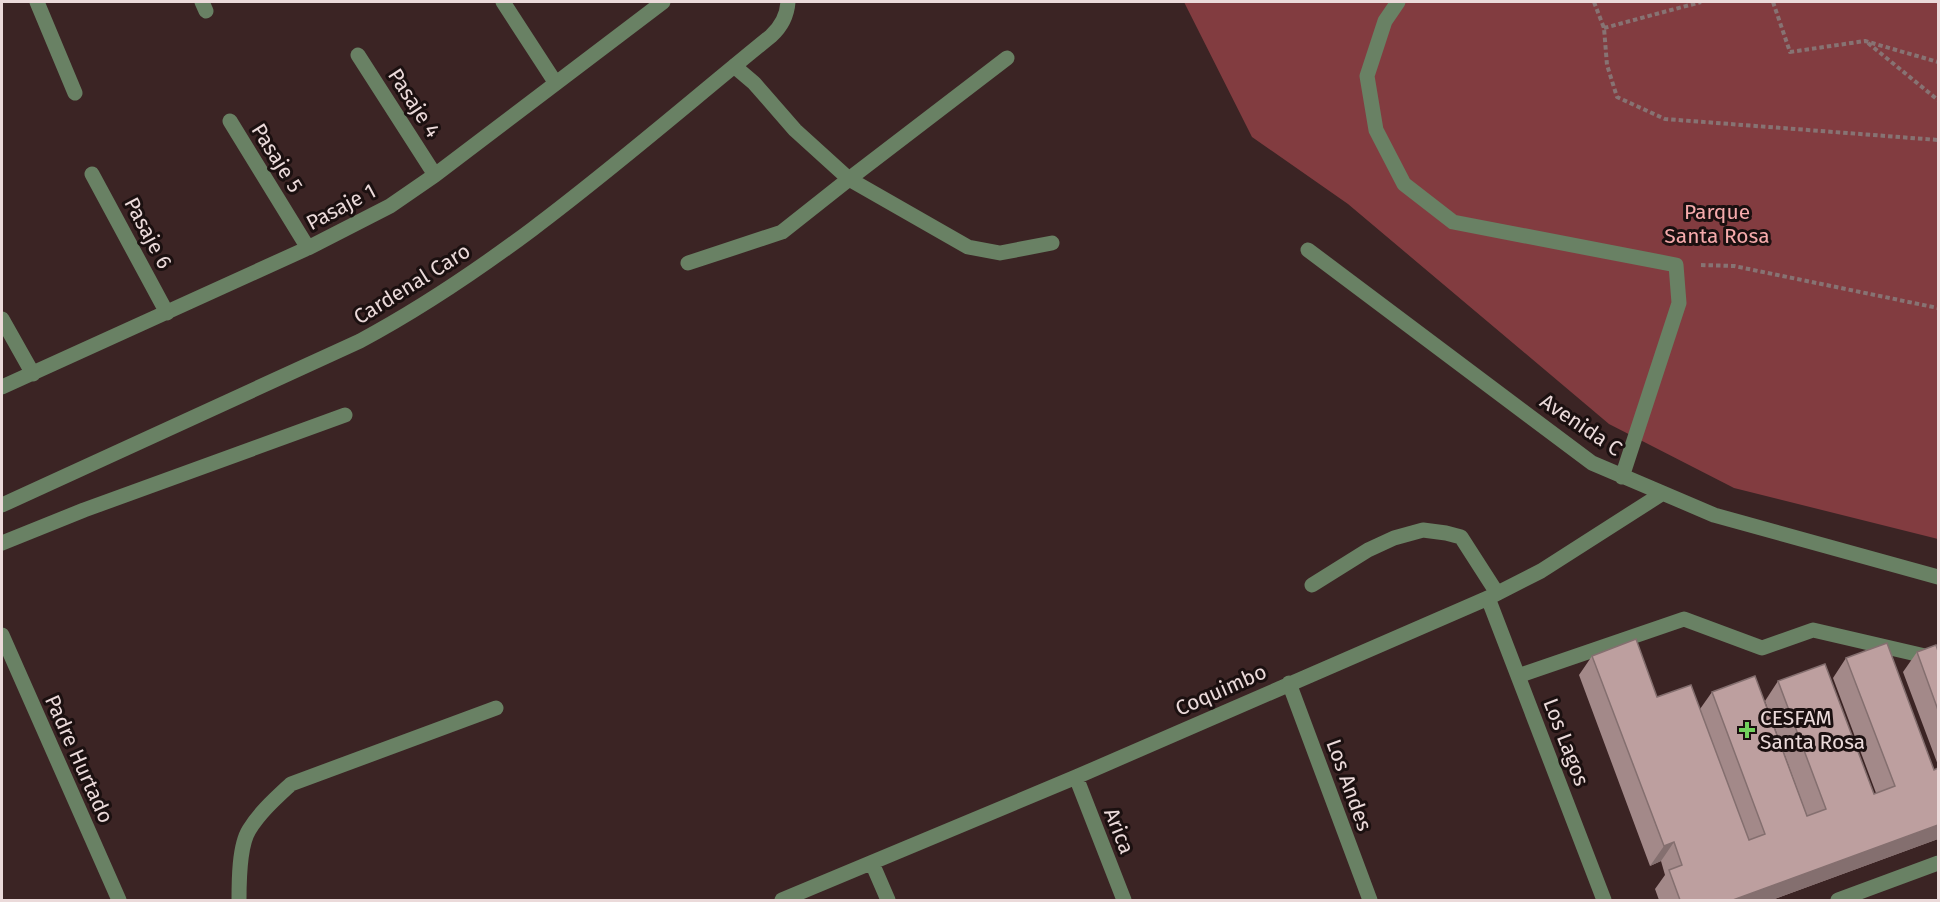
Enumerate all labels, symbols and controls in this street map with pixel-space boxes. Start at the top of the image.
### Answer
street label: Pasaje 4 [382,64,446,142]
street label: Pasaje 5 [246,119,308,197]
street label: Pasaje 1 [302,178,380,236]
street label: Pasaje 6 [118,193,178,273]
park label: Parque Santa Rosa [1664,199,1770,249]
street label: Cardenal Caro [349,238,475,330]
street label: Avenida C [1535,388,1627,462]
street label: Coquimbo [1171,658,1271,722]
street label: Padre Hurtado [39,691,119,827]
street label: Los Lagos [1537,695,1595,790]
place label: CESFAM Santa Rosa [1760,705,1865,755]
marker: CESFAM Santa Rosa [1738,721,1756,739]
street label: Los Andes [1320,736,1378,835]
street label: Arica [1098,804,1140,858]

